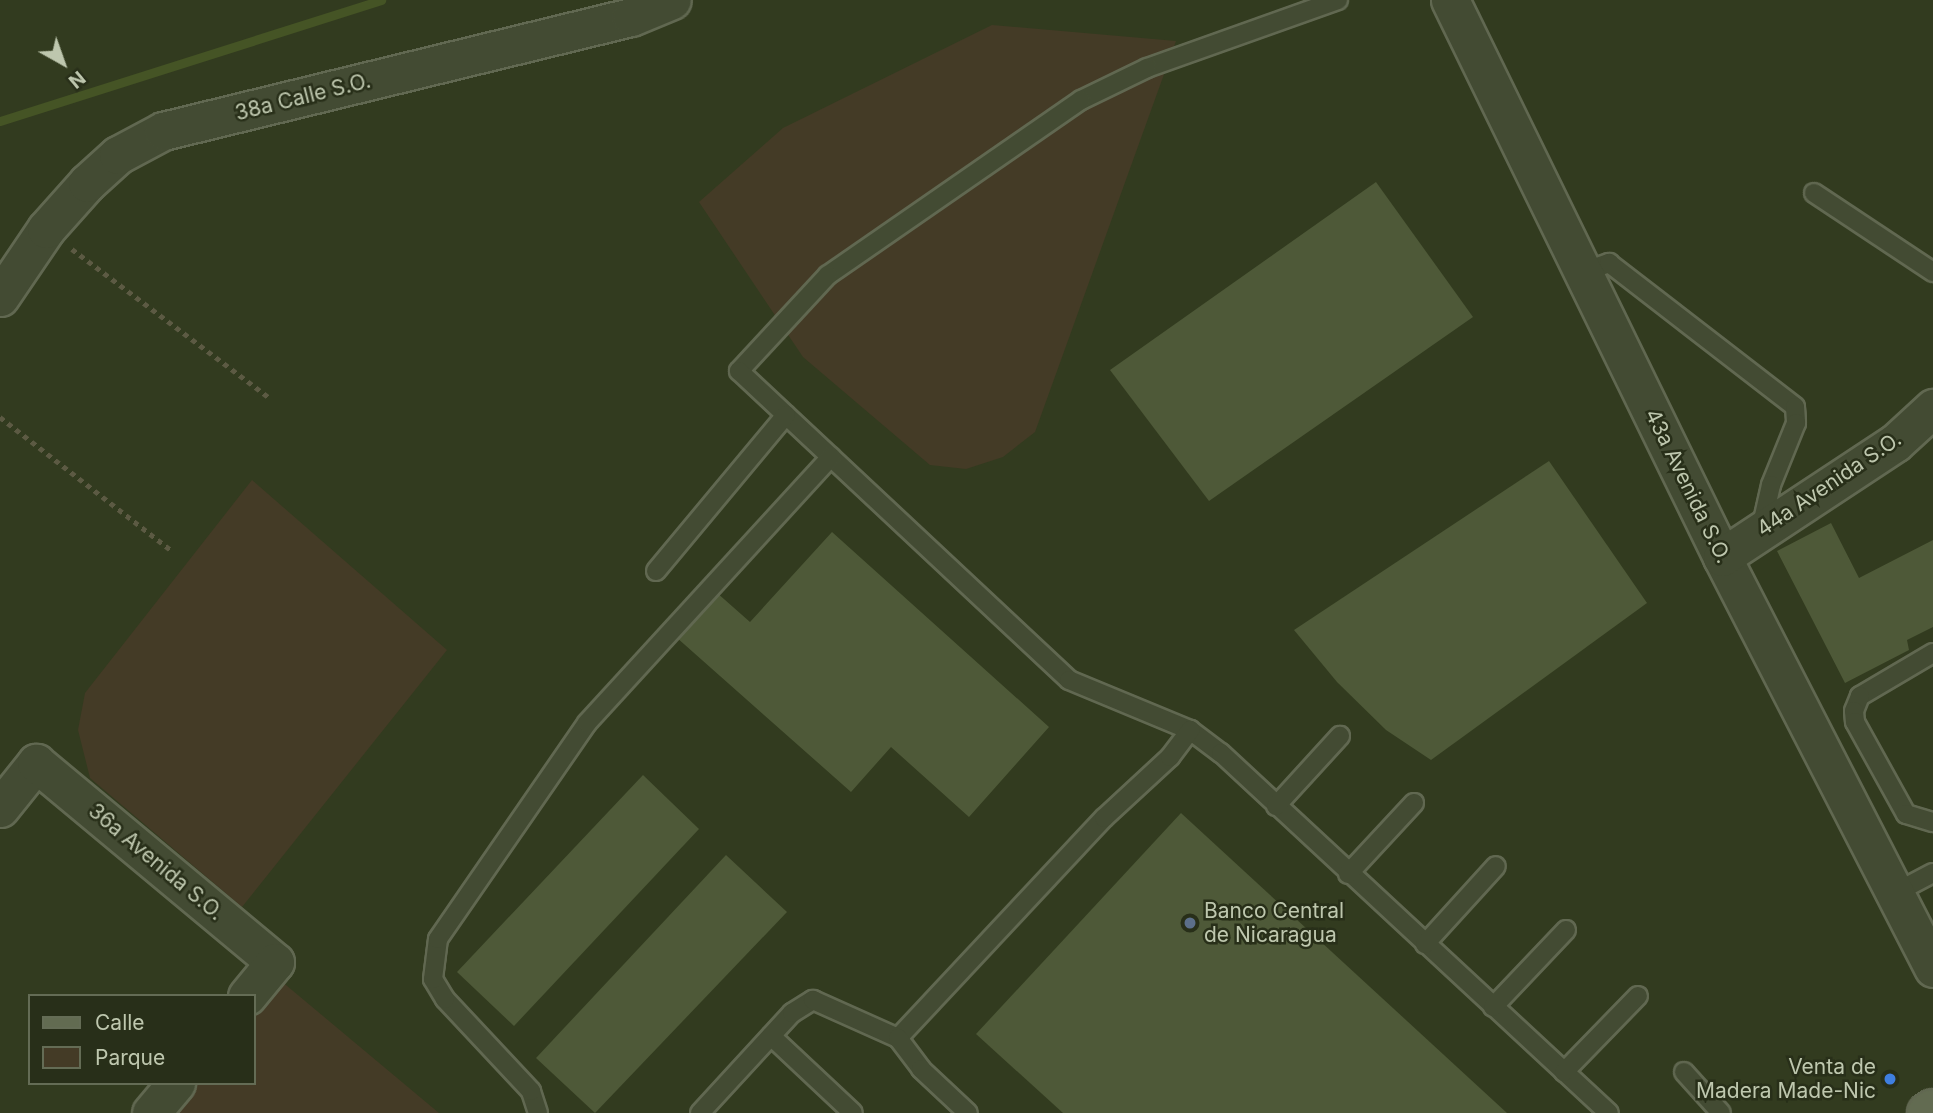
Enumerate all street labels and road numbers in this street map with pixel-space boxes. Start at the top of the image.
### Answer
street label: 38a Calle S.O. [233,68,373,126]
street label: 43a Avenida S.O. [1640,405,1736,567]
street label: 44a Avenida S.O. [1752,426,1906,542]
street label: 36a Avenida S.O. [83,798,229,926]

